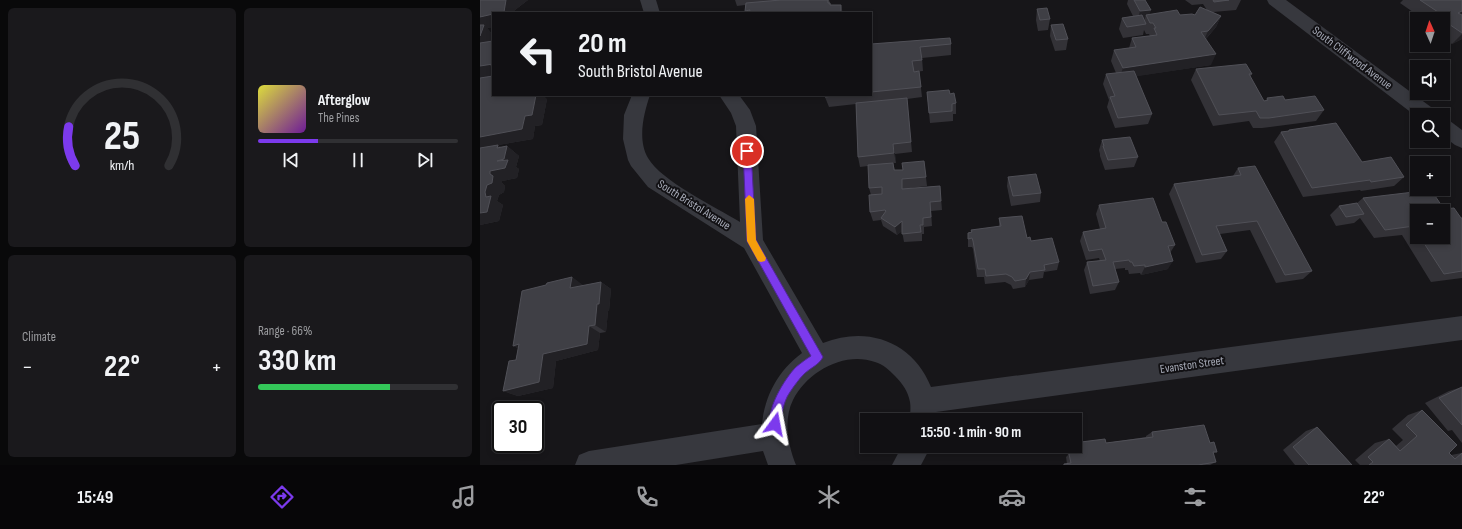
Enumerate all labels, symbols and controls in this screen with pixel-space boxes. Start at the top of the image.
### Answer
north arrow [1410,12,1450,52]
map controls [1410,12,1450,244]
street label: South Cliffwood Avenue [1309,23,1395,93]
text: 20 m [578,27,627,60]
icon: left [512,28,564,80]
button: sound [1410,60,1450,100]
text: South Bristol Avenue [578,61,703,82]
text: Afterglow [318,91,370,110]
button: search [1410,108,1450,148]
text: The Pines [318,110,359,126]
text: 25 [104,111,140,160]
pin [730,134,764,168]
icon: arrive [736,140,758,162]
icon: previous [280,149,302,171]
icon: pause [347,149,369,171]
icon: next [414,149,436,171]
text: km/h [110,156,134,173]
button: + [1410,156,1450,196]
street label: South Bristol Avenue [655,177,733,233]
button: − [1410,204,1450,244]
text: Range · 66% [258,323,312,339]
text: Climate [22,329,56,345]
text: 330 km [258,343,336,379]
text: 22° [104,349,140,385]
street label: Evanston Street [1159,353,1225,377]
text: − [22,354,33,381]
text: + [211,354,222,381]
speed limit sign: 30 [492,401,544,453]
position arrow [754,403,796,445]
text: 15:50 · 1 min · 90 m [921,423,1021,442]
icon: directions [268,483,296,511]
icon: music [450,483,478,511]
icon: phone [633,483,661,511]
icon: climate [815,483,843,511]
icon: car [998,483,1026,511]
icon: filters [1181,483,1209,511]
text: 15:49 [77,487,113,508]
text: 22° [1363,487,1385,508]

